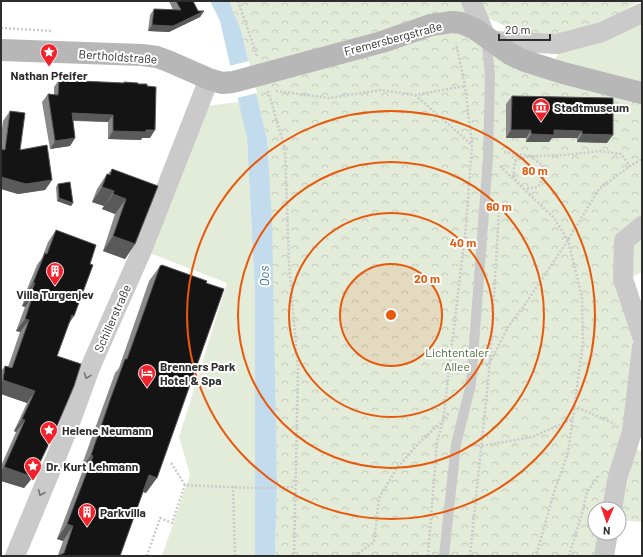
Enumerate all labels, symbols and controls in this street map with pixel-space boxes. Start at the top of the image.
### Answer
scale bar [499,16,550,42]
street label: Fremersbergstraße [342,18,444,58]
text: 20 m [505,22,531,36]
place icon: Nathan Pfeifer [39,42,59,67]
street label: Bertholdstraße [78,46,158,66]
place label: Nathan Pfeifer [10,68,88,82]
museum icon: Stadtmuseum [531,97,551,122]
place label: Stadtmuseum [554,100,629,114]
text: 80 m [522,163,548,177]
text: 60 m [486,199,512,213]
text: 40 m [450,235,476,249]
building icon: Villa Turgenjev [45,261,65,286]
water label: Oos [256,265,272,287]
text: 20 m [414,271,440,285]
street label: Schillerstraße [91,282,133,354]
place label: Villa Turgenjev [16,287,94,301]
centre of rings [384,308,398,322]
park label: Lichtentaler Allee [425,345,489,373]
place label: Brenners Park Hotel & Spa [160,359,236,387]
hotel icon: Brenners Park Hotel & Spa [137,363,157,388]
one-way arrow [84,372,92,379]
place icon: Helene Neumann [39,420,59,445]
place label: Helene Neumann [62,423,152,437]
place icon: Dr. Kurt Lehmann [23,456,43,481]
place label: Dr. Kurt Lehmann [46,459,138,473]
one-way arrow [37,489,45,496]
north arrow [587,501,627,541]
building icon: Parkvilla [77,502,97,527]
place label: Parkvilla [100,505,146,519]
text: N [603,525,611,538]

